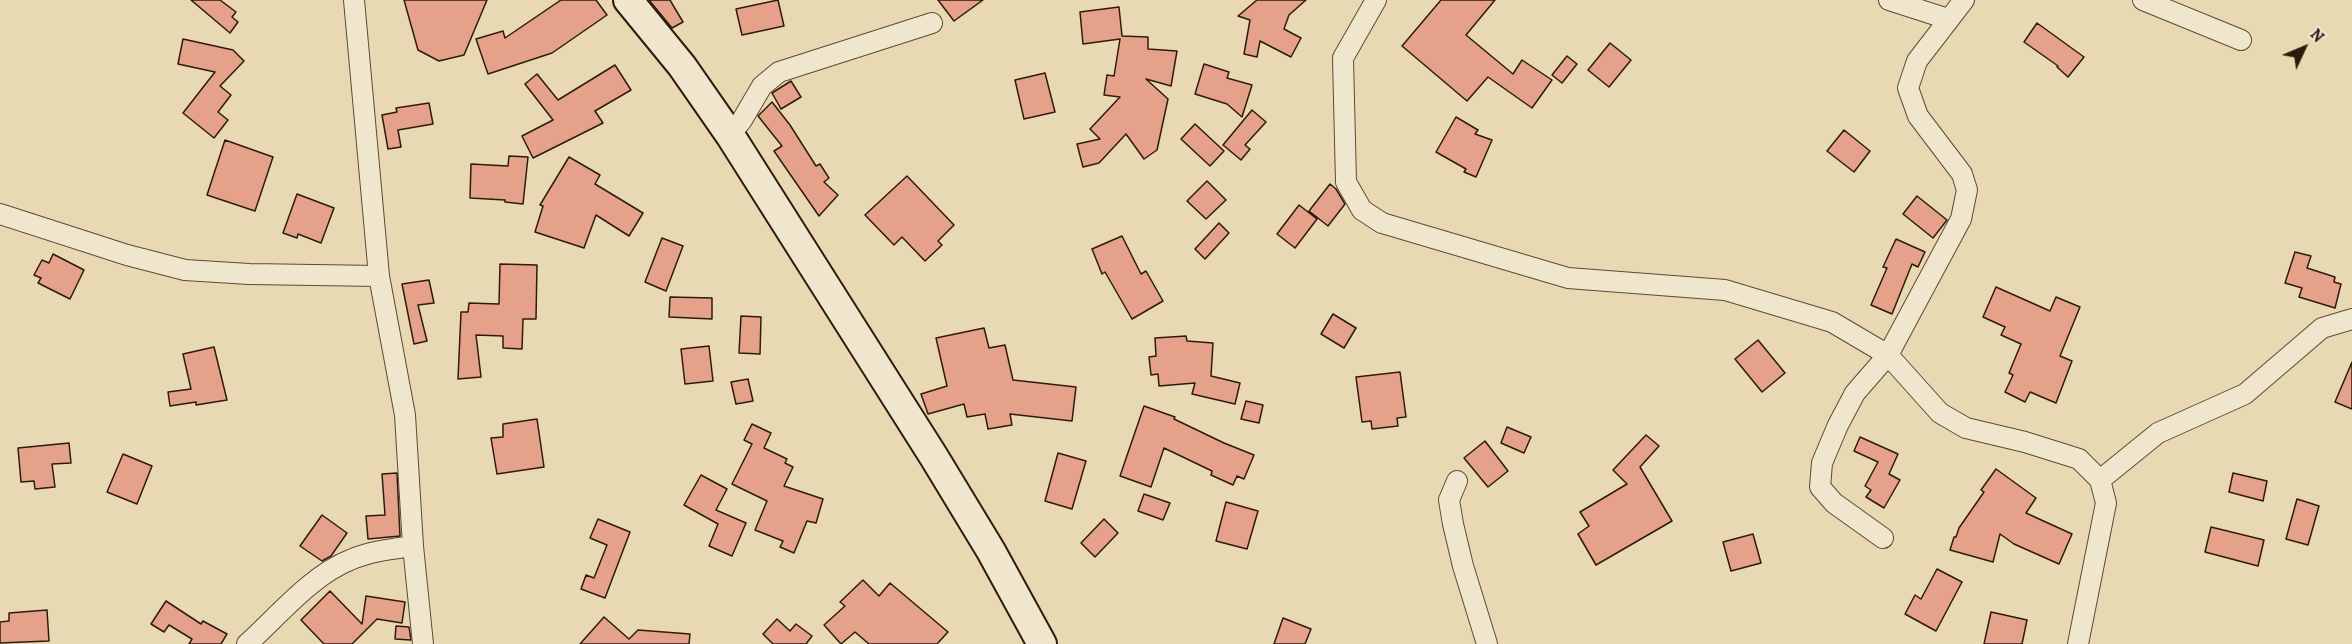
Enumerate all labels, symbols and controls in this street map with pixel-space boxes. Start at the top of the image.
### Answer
north arrow [2274,18,2334,78]
text: N [2305,24,2329,47]

